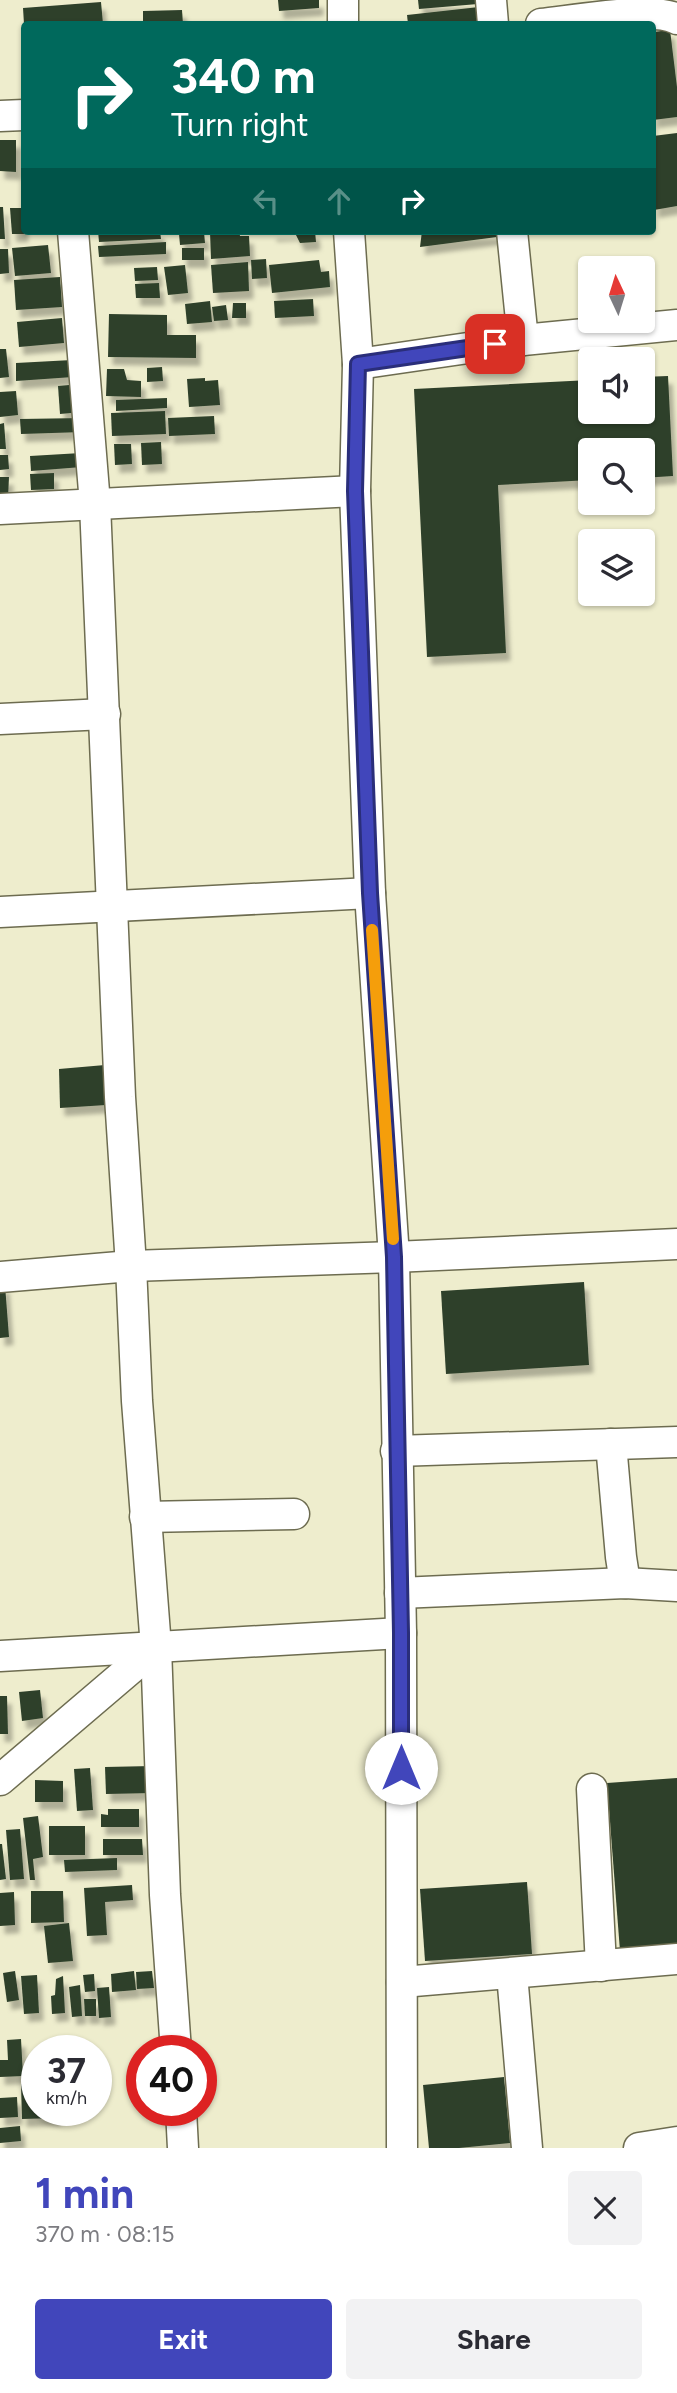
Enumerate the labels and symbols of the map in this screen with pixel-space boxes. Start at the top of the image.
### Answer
north arrow [578,256,654,332]
pin [465,314,525,374]
position arrow [364,1731,438,1805]
speed limit sign: 40 [126,2035,217,2126]

